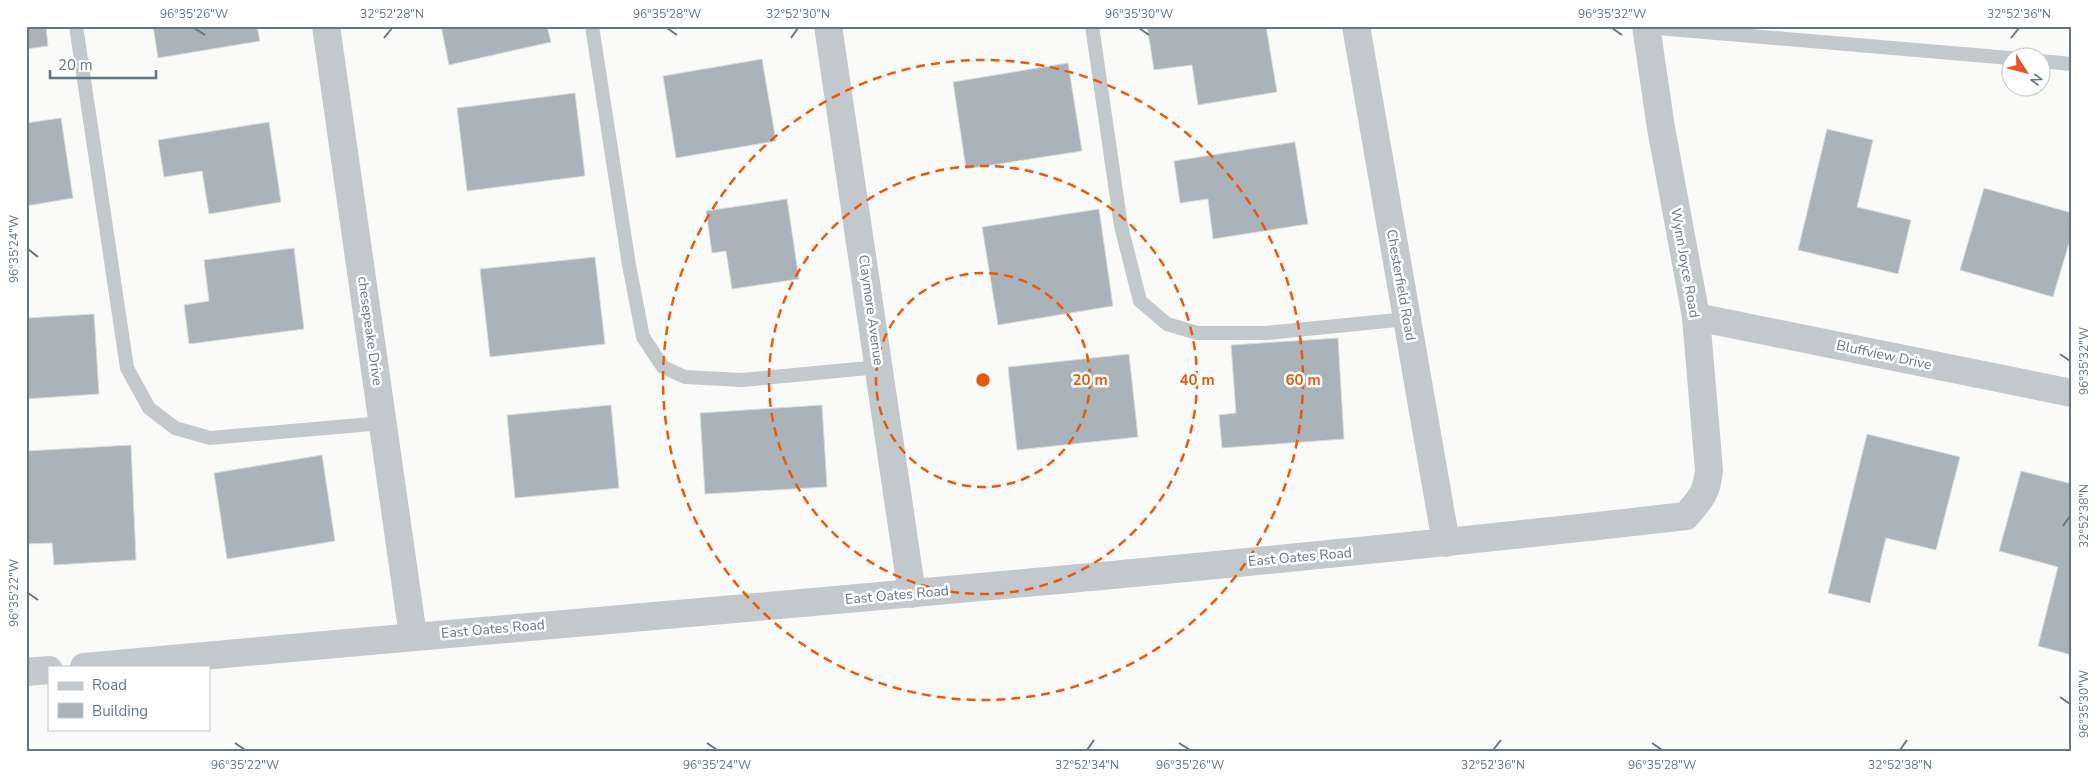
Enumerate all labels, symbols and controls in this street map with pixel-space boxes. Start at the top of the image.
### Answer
text: 96°35'26"W [160,6,228,22]
text: 32°52'28"N [360,6,424,22]
text: 96°35'28"W [633,6,701,22]
text: 32°52'30"N [766,6,830,22]
text: 96°35'30"W [1105,6,1173,22]
text: 96°35'32"W [1578,6,1646,22]
text: 32°52'36"N [1987,6,2051,22]
scale bar [50,48,156,80]
north arrow [2000,48,2050,98]
text: 20 m [58,55,93,75]
text: N [2025,70,2047,89]
street label: Wynn Joyce Road [1666,207,1704,319]
text: 96°35'24"W [6,215,22,283]
street label: Chesterfield Road [1382,228,1420,342]
street label: Claymore Avenue [854,253,888,367]
street label: chesepeake Drive [353,275,387,387]
text: 96°35'32"W [2076,327,2092,395]
street label: Bluffview Drive [1835,336,1933,374]
text: 20 m [1072,370,1108,390]
text: 40 m [1179,370,1215,390]
text: 60 m [1285,370,1321,390]
centre of rings [974,371,992,389]
text: 32°52'38"N [2076,484,2092,548]
street label: East Oates Road [1247,543,1353,571]
text: 96°35'22"W [6,559,22,627]
street label: East Oates Road [844,581,950,609]
street label: East Oates Road [440,615,546,643]
legend [48,666,210,730]
text: 96°35'30"W [2076,670,2092,738]
text: Road [92,675,127,695]
text: Building [92,701,148,721]
text: 96°35'22"W [211,757,279,773]
text: 96°35'24"W [683,757,751,773]
text: 32°52'34"N [1055,757,1119,773]
text: 96°35'26"W [1156,757,1224,773]
text: 32°52'36"N [1461,757,1525,773]
text: 96°35'28"W [1628,757,1696,773]
text: 32°52'38"N [1868,757,1932,773]

